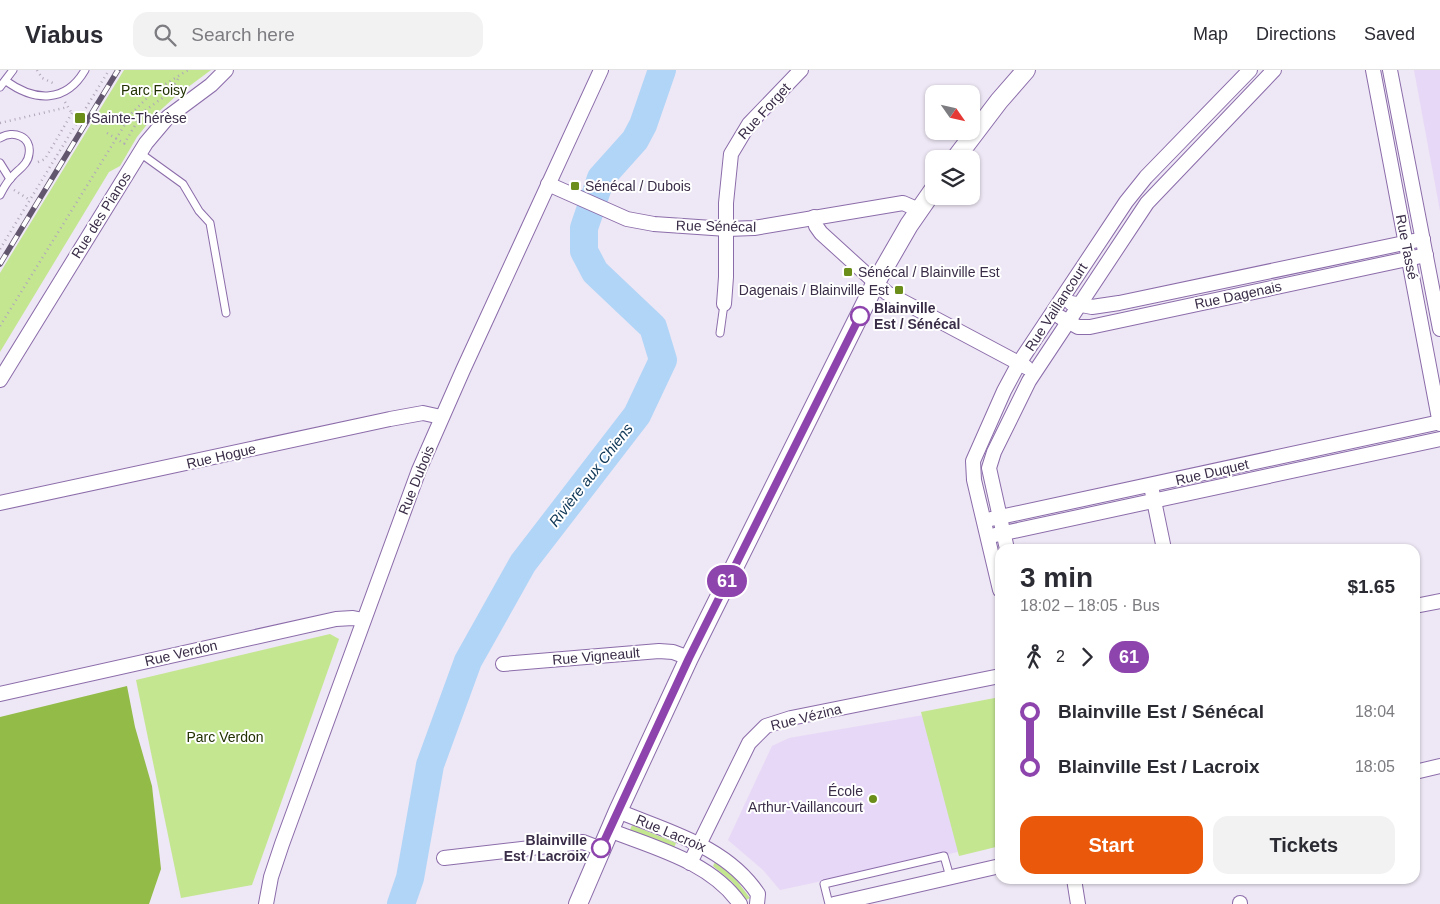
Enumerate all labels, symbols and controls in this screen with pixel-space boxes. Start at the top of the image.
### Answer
search box [133,12,483,57]
text: Viabus [25,21,103,48]
icon: search [151,21,179,49]
text: Search here [191,24,295,45]
text: Map [1193,24,1228,44]
text: Directions [1256,24,1336,44]
text: Saved [1364,24,1415,44]
street label: Rue Forget [735,80,793,142]
park label: Parc Foisy [121,82,187,98]
north arrow [925,85,980,140]
map controls [925,85,980,205]
place label: Sainte-Thérèse [91,110,187,126]
marker: Sainte-Thérèse [73,111,87,125]
button: layers [925,150,980,205]
street label: Rue des Pianos [68,169,134,261]
place label: Sénécal / Dubois [585,178,691,194]
marker: Sénécal / Dubois [569,180,581,192]
street label: Rue Tassé [1393,213,1421,281]
street label: Rue Sénécal [676,217,756,235]
street label: Rue Vaillancourt [1022,260,1090,354]
place label: Sénécal / Blainville Est [858,264,1000,280]
marker: Sénécal / Blainville Est [842,266,854,278]
street label: Rue Dagenais [1193,278,1283,312]
place label: Dagenais / Blainville Est [739,282,889,298]
marker: Dagenais / Blainville Est [893,284,905,296]
place label: Blainville Est / Sénécal [874,300,960,332]
marker: Blainville Est / Sénécal [850,306,870,326]
water label: Rivière aux Chiens [545,419,636,530]
street label: Rue Hogue [185,440,258,472]
street label: Rue Dubois [395,443,437,517]
street label: Rue Duquet [1174,456,1250,488]
text: 3 min [1020,562,1093,593]
line badge: 61 [704,565,750,597]
text: 61 [717,571,737,591]
text: $1.65 [1347,576,1395,597]
text: 18:02 – 18:05 · Bus [1020,597,1160,614]
street label: Rue Verdon [143,637,219,669]
icon: walk [1020,643,1048,671]
icon: forward [1073,643,1101,671]
street label: Rue Vigneault [552,644,640,668]
text: 61 [1119,647,1139,667]
text: 2 [1056,648,1065,665]
street label: Rue Vézina [769,700,843,734]
text: Blainville Est / Sénécal [1058,701,1264,722]
text: 18:04 [1355,703,1395,720]
park label: Parc Verdon [186,729,264,745]
text: Blainville Est / Lacroix [1058,756,1260,777]
text: 18:05 [1355,758,1395,775]
place label: École Arthur-Vaillancourt [748,783,863,815]
marker: École Arthur-Vaillancourt [867,793,879,805]
street label: Rue Lacroix [633,811,709,855]
button: Start [1020,816,1203,874]
button: Tickets [1213,816,1395,874]
place label: Blainville Est / Lacroix [504,832,587,864]
marker: Blainville Est / Lacroix [591,838,611,858]

